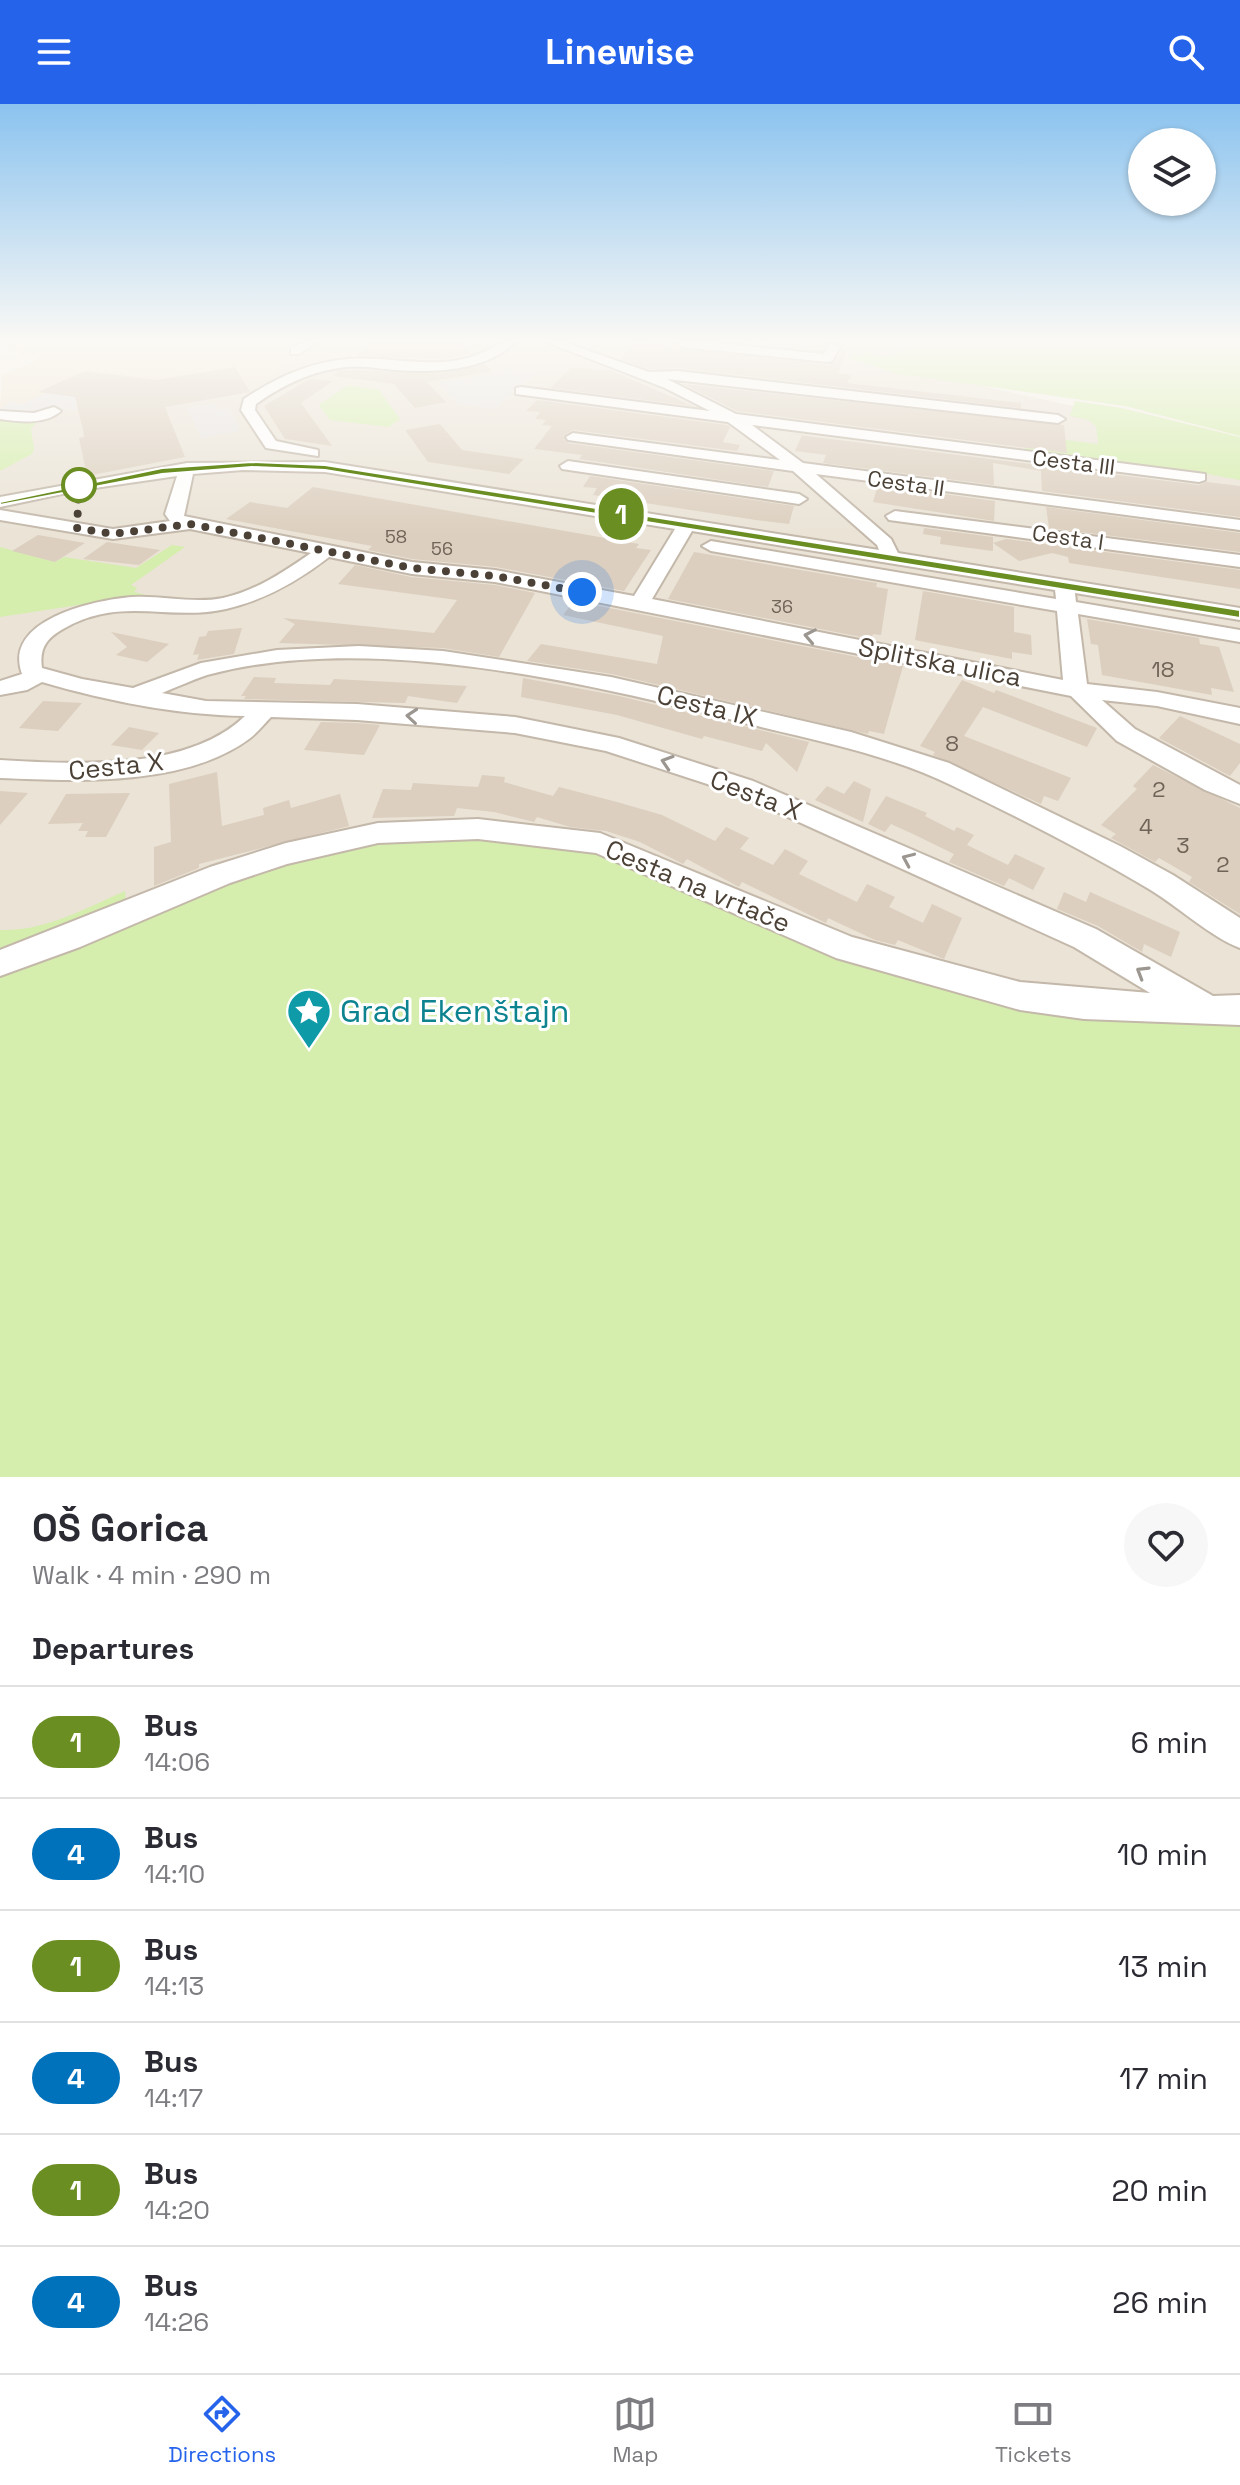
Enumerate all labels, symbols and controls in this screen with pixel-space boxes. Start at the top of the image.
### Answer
text: Linewise [545,29,695,75]
icon: menu [32,30,76,74]
icon: search [1164,30,1208,74]
map controls [1128,128,1216,216]
button: layers [1128,128,1216,216]
street label: Cesta III [1031,443,1117,481]
street label: Cesta II [866,464,946,502]
unlabelled marker [62,468,96,502]
line badge: 1 [595,488,647,540]
text: 1 [615,496,627,532]
street label: Cesta I [1030,518,1106,556]
house number: 58 [385,525,407,548]
house number: 56 [431,537,453,560]
your location [562,572,602,612]
house number: 36 [771,595,793,618]
one-way arrow [803,629,816,646]
street label: Splitska ulica [855,630,1025,694]
house number: 18 [1152,655,1174,683]
street label: Cesta IX [653,677,761,735]
one-way arrow [405,708,418,725]
house number: 8 [945,729,959,757]
street label: Cesta X [67,744,165,788]
one-way arrow [660,756,674,772]
street label: Cesta X [705,762,807,828]
house number: 2 [1152,775,1166,803]
house number: 4 [1139,812,1153,840]
house number: 3 [1176,831,1190,859]
street label: Cesta na vrtače [600,832,796,940]
house number: 2 [1216,850,1230,878]
one-way arrow [901,853,916,869]
one-way arrow [1136,966,1151,981]
place icon: Grad Ekenštajn [285,987,333,1050]
place label: Grad Ekenštajn [340,991,569,1031]
button: heart [1124,1503,1208,1587]
text: OŠ Gorica [32,1504,208,1552]
text: Walk · 4 min · 290 m [32,1558,271,1592]
text: Departures [32,1629,194,1668]
text: Bus [144,1706,198,1745]
text: 6 min [1130,1723,1208,1762]
text: 1 [70,1724,82,1760]
text: 14:06 [144,1745,210,1779]
text: Bus [144,1818,198,1857]
text: 10 min [1117,1835,1208,1874]
text: 4 [67,1836,85,1872]
text: 14:10 [144,1857,205,1891]
text: Bus [144,1930,198,1969]
text: 13 min [1118,1947,1208,1986]
text: 1 [70,1948,82,1984]
text: 14:13 [144,1969,204,2003]
text: Bus [144,2042,198,2081]
text: 17 min [1119,2059,1208,2098]
text: 4 [67,2060,85,2096]
text: 14:17 [144,2081,203,2115]
text: Bus [144,2154,198,2193]
text: 20 min [1111,2171,1208,2210]
text: 1 [70,2172,82,2208]
text: 14:20 [144,2193,210,2227]
text: Bus [144,2266,198,2305]
text: 26 min [1112,2283,1208,2322]
text: 4 [67,2284,85,2320]
text: 14:26 [144,2305,209,2339]
tab: Directions [168,2392,276,2468]
tab: Map [613,2392,658,2468]
tab: Tickets [995,2392,1072,2468]

